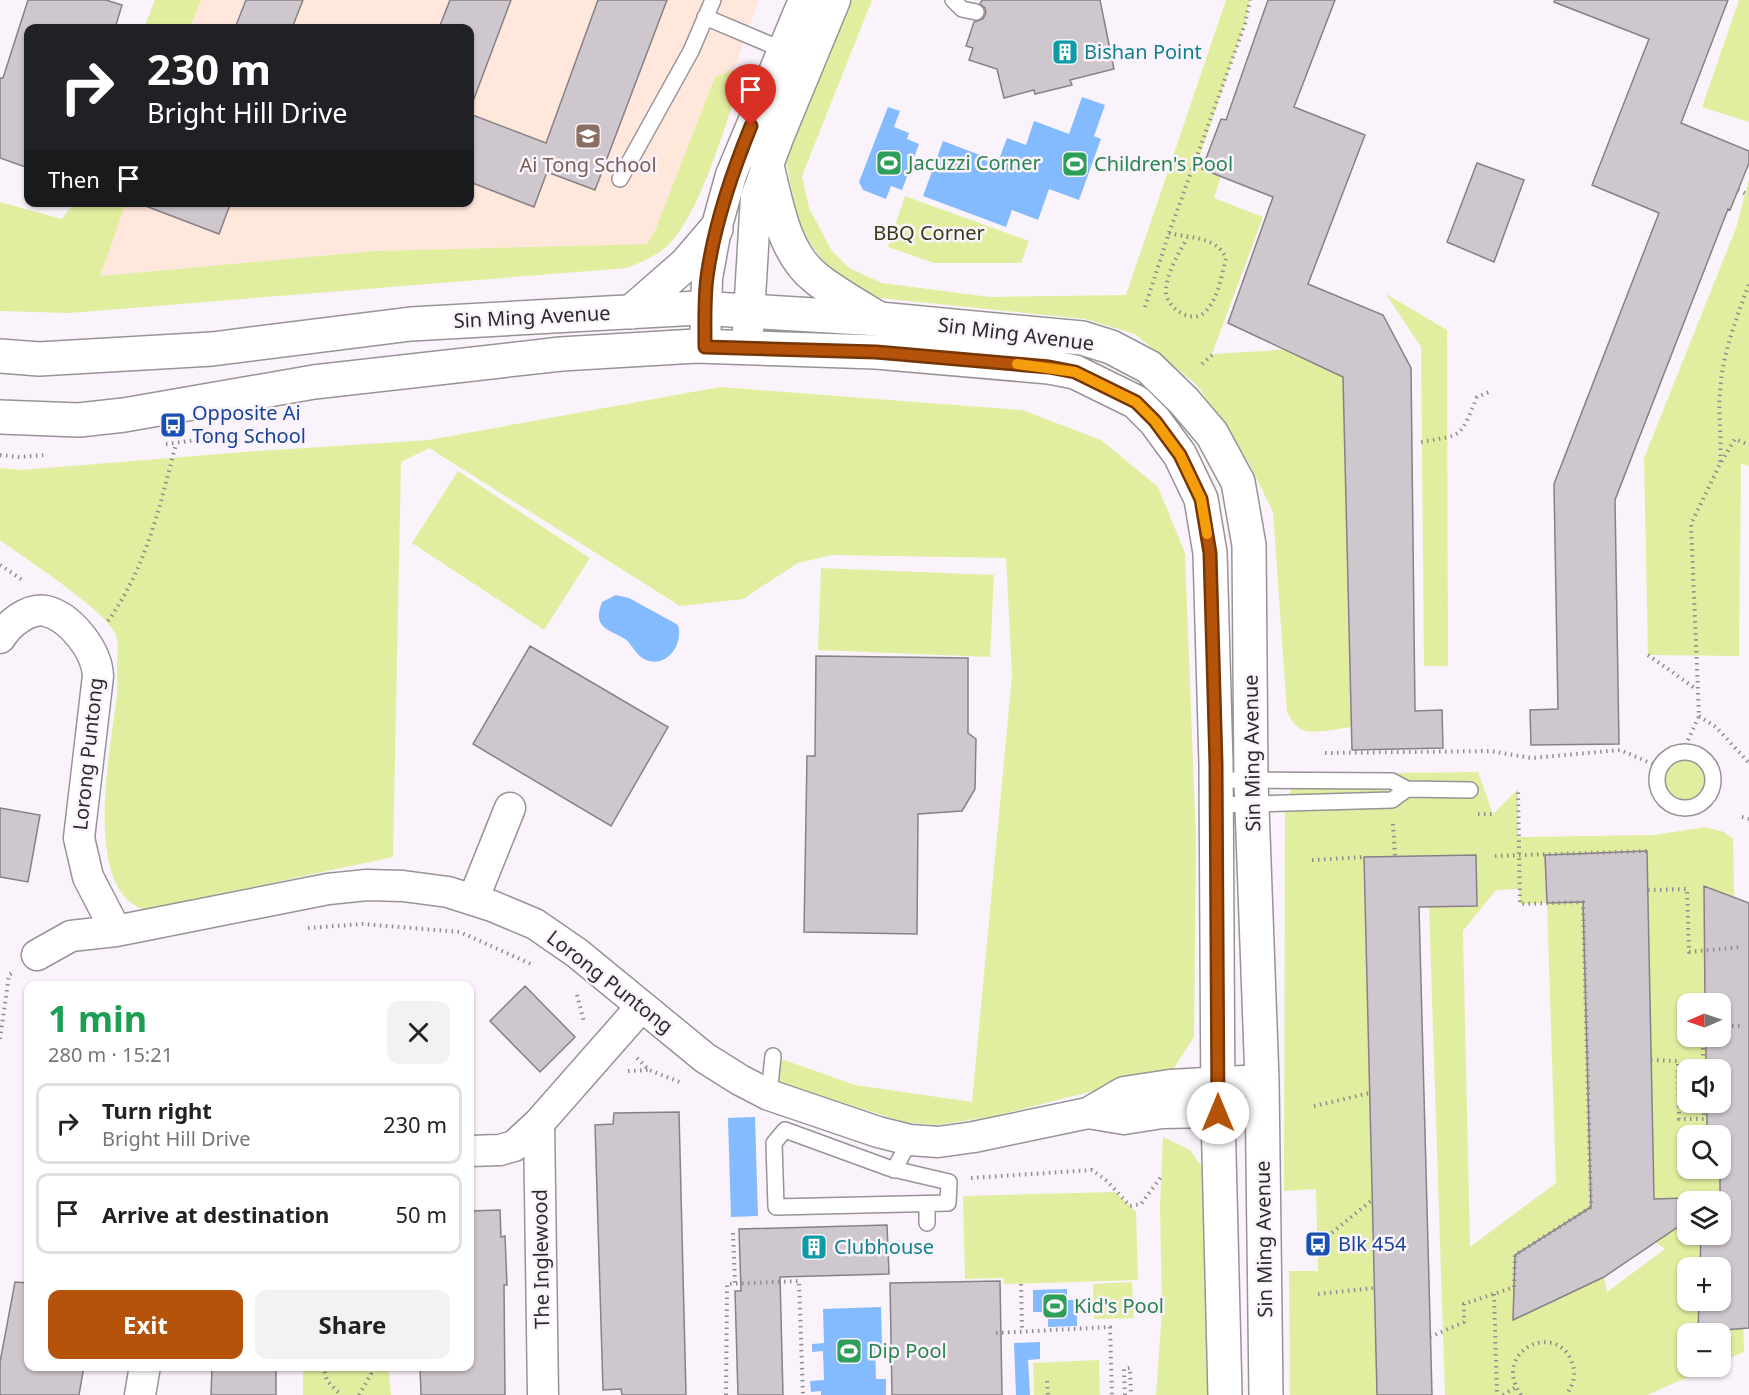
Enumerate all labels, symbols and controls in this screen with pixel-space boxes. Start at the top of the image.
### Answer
building icon: Bishan Point [1050,37,1080,67]
place label: Bishan Point [1084,38,1202,65]
text: 230 m [147,40,271,97]
icon: right [48,48,126,126]
pin [725,64,776,126]
icon: arrive [734,73,767,106]
text: Bright Hill Drive [147,94,347,131]
school or university icon: Ai Tong School [573,121,603,151]
sports icon: Jacuzzi Corner [874,148,904,178]
place label: Jacuzzi Corner [906,149,1041,176]
sports icon: Children's Pool [1060,149,1090,179]
place label: Children's Pool [1094,150,1233,177]
place label: Ai Tong School [519,151,657,178]
icon: arrive [112,162,145,195]
text: Then [48,164,100,194]
park label: BBQ Corner [873,219,985,246]
street label: Sin Ming Avenue [453,299,611,334]
street label: Sin Ming Avenue [936,311,1096,356]
place label: Opposite Ai Tong School [192,399,306,449]
bus stop icon: Opposite Ai Tong School [158,410,188,440]
street label: Sin Ming Avenue [1237,674,1266,832]
street label: Lorong Puntong [66,676,109,832]
street label: Lorong Puntong [542,924,679,1039]
north arrow [1677,993,1731,1047]
map controls [1677,993,1731,1377]
text: 1 min [48,994,147,1043]
button: close [387,1001,450,1064]
text: 280 m · 15:21 [48,1041,173,1068]
button: sound [1677,1059,1731,1113]
position arrow [1186,1081,1250,1145]
text: Turn right [102,1095,212,1125]
icon: right [51,1107,84,1140]
text: 230 m [383,1109,447,1139]
text: Bright Hill Drive [102,1125,250,1152]
button: search [1677,1125,1731,1179]
street label: Sin Ming Avenue [1249,1160,1278,1318]
street label: The Inglewood [526,1189,555,1329]
button: layers [1677,1191,1731,1245]
icon: arrive [51,1197,84,1230]
text: Arrive at destination [102,1199,329,1229]
text: 50 m [396,1199,447,1229]
bus stop icon: Blk 454 [1303,1229,1333,1259]
place label: Blk 454 [1338,1230,1407,1257]
building icon: Clubhouse [799,1232,829,1262]
place label: Clubhouse [834,1233,934,1260]
button: + [1677,1257,1731,1311]
button: Exit [48,1290,243,1359]
button: Share [255,1290,450,1359]
sports icon: Kid's Pool [1040,1291,1070,1321]
place label: Kid's Pool [1074,1292,1164,1319]
button: − [1677,1323,1731,1377]
sports icon: Dip Pool [834,1336,864,1366]
place label: Dip Pool [868,1337,947,1364]

